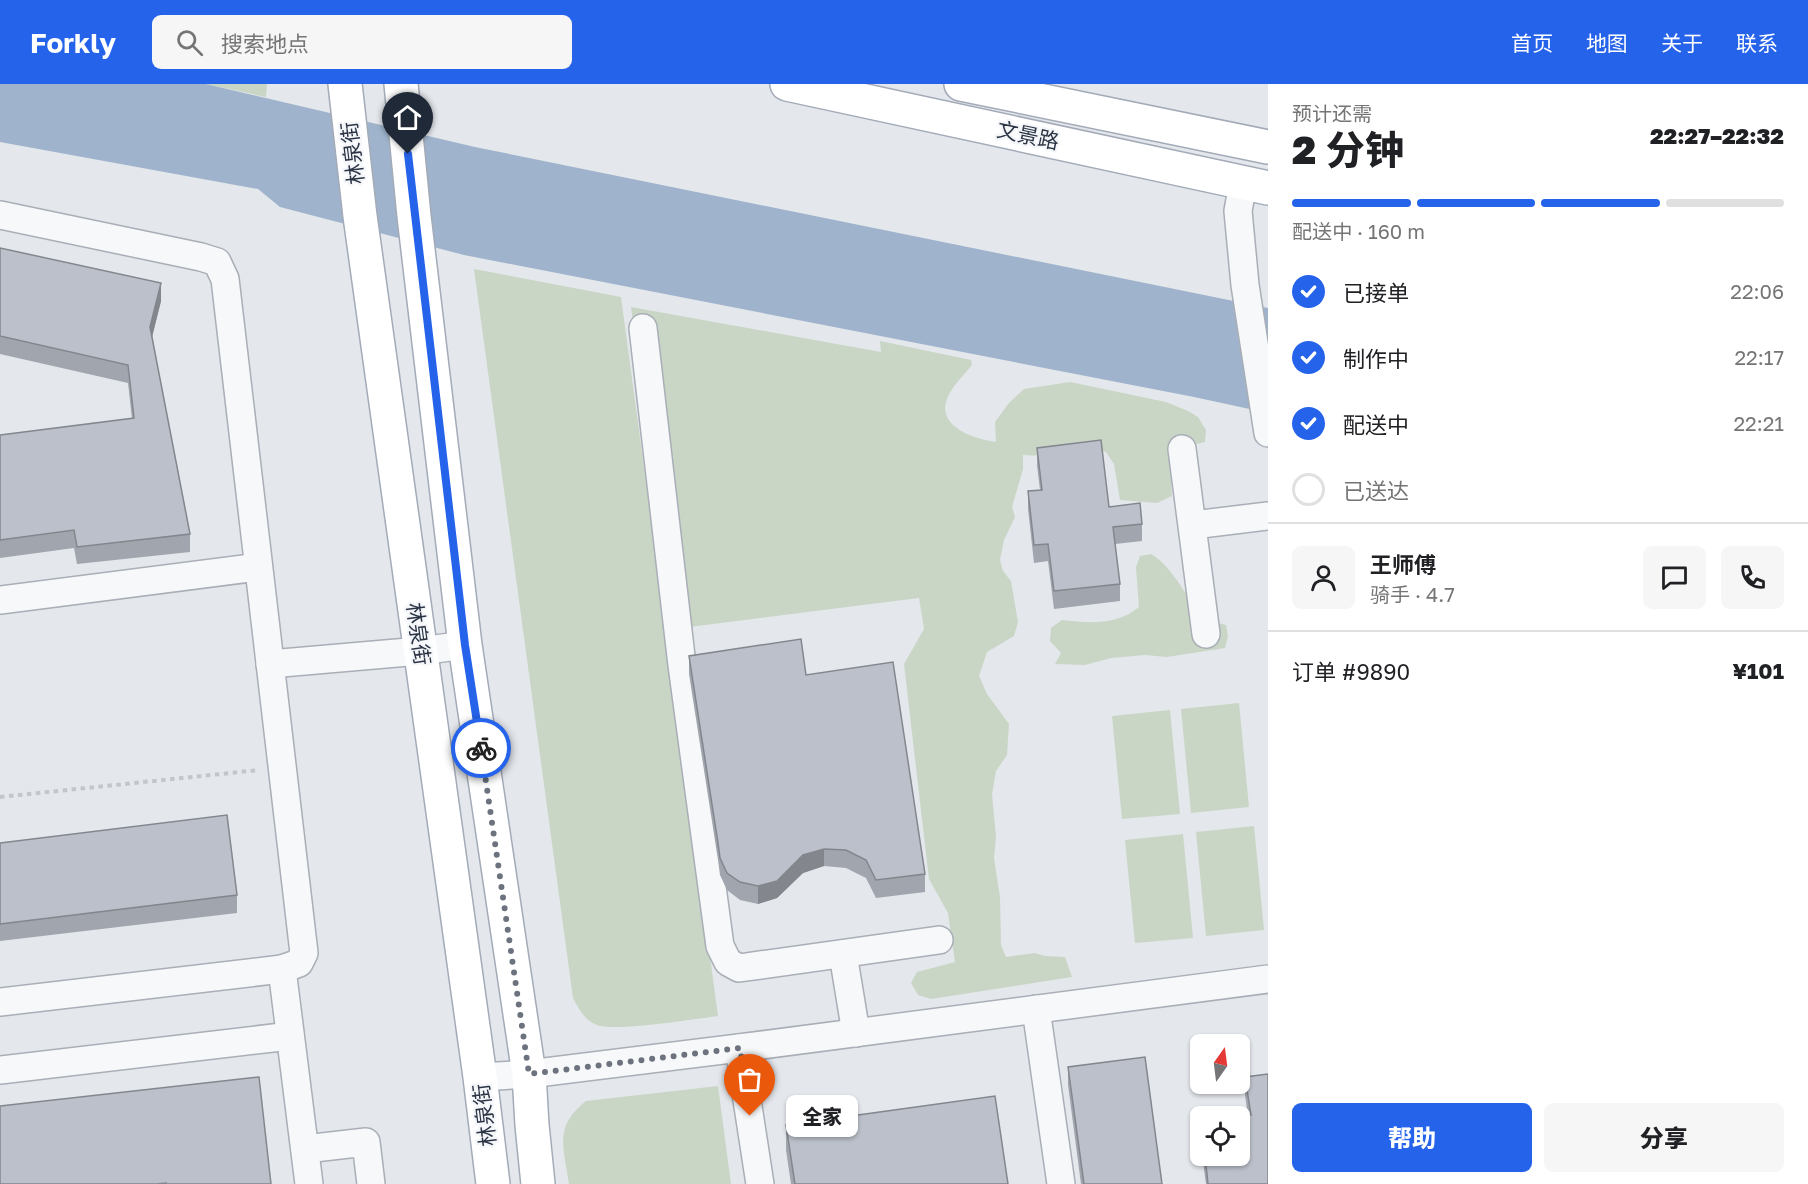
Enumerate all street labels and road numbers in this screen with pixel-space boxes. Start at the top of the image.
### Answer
street label: 文景路 [995,116,1062,154]
street label: 林泉街 [335,120,369,186]
street label: 林泉街 [402,601,436,667]
street label: 林泉街 [467,1082,501,1148]

